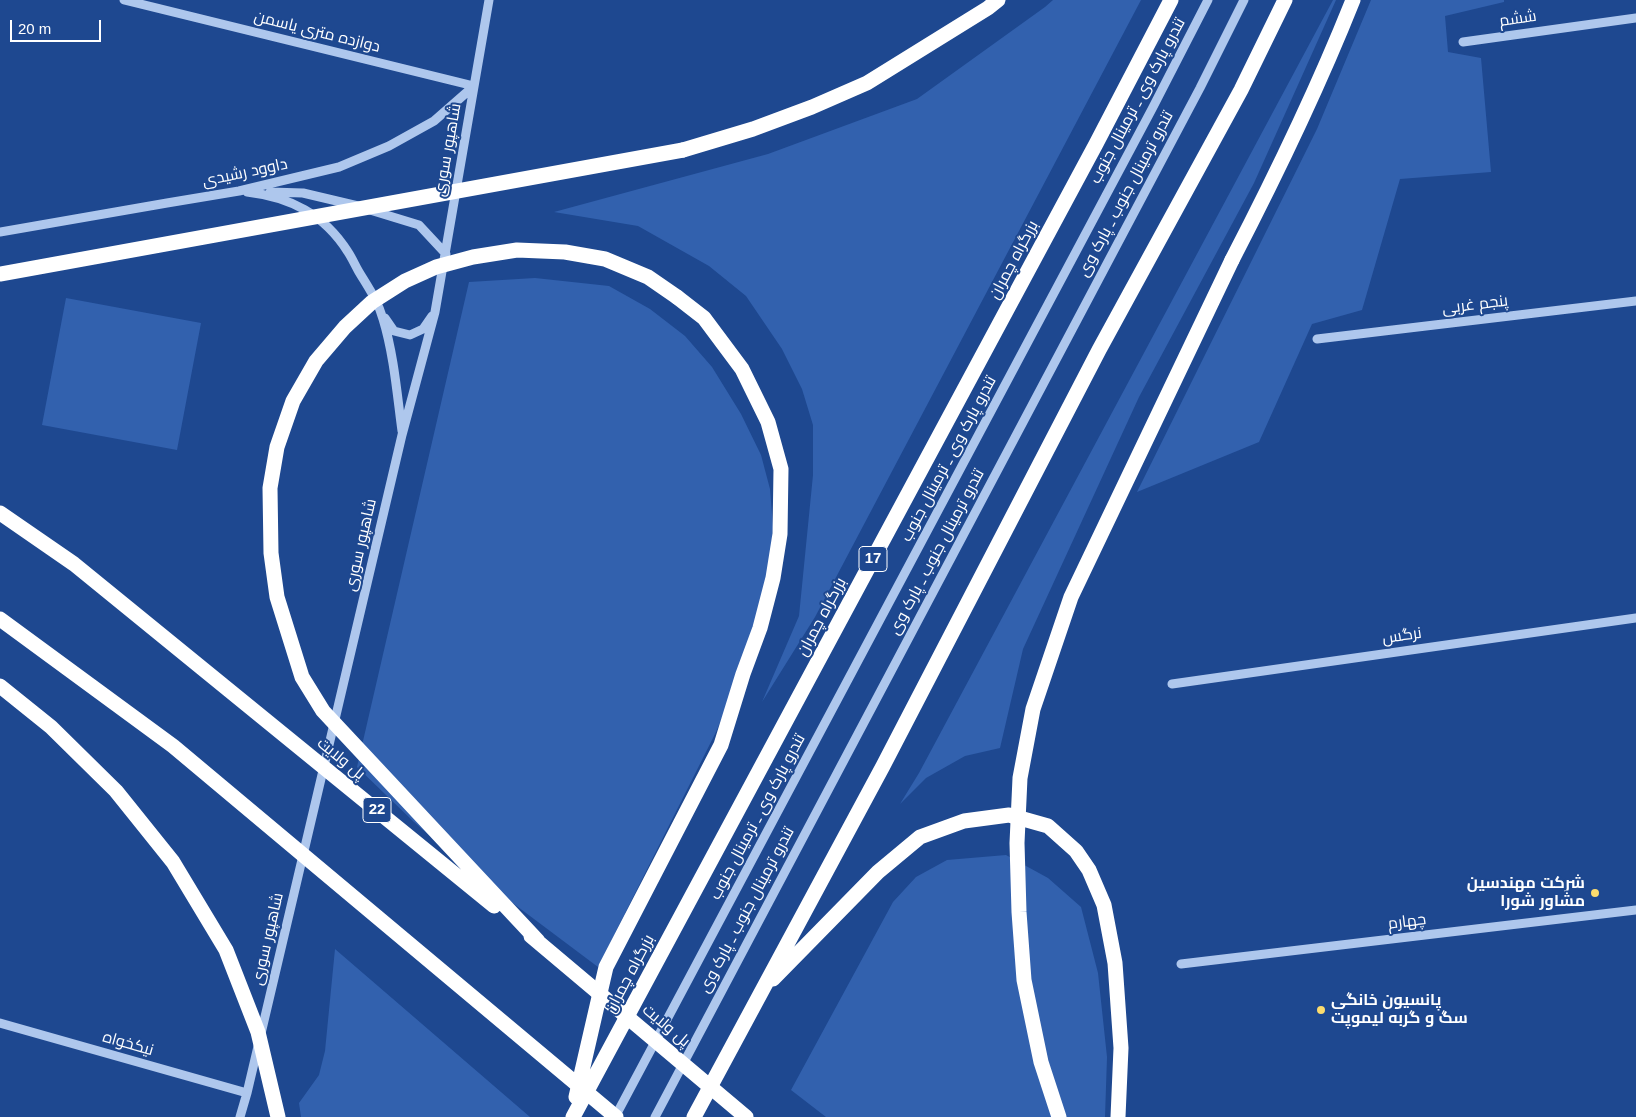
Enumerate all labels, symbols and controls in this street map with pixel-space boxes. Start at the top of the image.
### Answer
street label: دوازده متری یاسمن [252,7,382,57]
street label: ششم [1498,7,1538,31]
scale bar [12,10,104,42]
street label: تندرو پارک وی ـ ترمینال جنوب [1086,15,1190,187]
text: 20 m [18,20,51,37]
street label: شاهپور سوری [430,102,466,198]
street label: تندرو ترمینال جنوب ـ پارک وی [1074,108,1178,280]
street label: داوود رشیدی [201,155,289,191]
street label: بزرگراه چمران [985,217,1043,303]
street label: پنجم غربی [1441,291,1509,319]
street label: تندرو پارک وی ـ ترمینال جنوب [897,373,1001,545]
street label: تندرو ترمینال جنوب ـ پارک وی [885,466,989,638]
street label: شاهپور سوری [341,497,381,593]
road number: 17 [859,546,887,572]
street label: بزرگراه چمران [793,574,851,660]
street label: نرگس [1381,624,1423,648]
street label: تندرو پارک وی ـ ترمینال جنوب [706,731,810,903]
street label: پل ولایت [313,734,369,784]
road number: 22 [363,798,391,822]
street label: تندرو ترمینال جنوب ـ پارک وی [695,824,799,996]
place label: شرکت مهندسین مشاور شورا [1467,874,1585,912]
marker: شرکت مهندسین مشاور شورا [1589,887,1601,899]
street label: شاهپور سوری [248,891,288,987]
street label: چهارم [1387,910,1427,934]
street label: بزرگراه چمران [601,931,659,1017]
place label: پانسیون خانگی سگ و گربه لیموپت [1331,991,1468,1029]
street label: پل ولایت [638,1001,694,1051]
marker: پانسیون خانگی سگ و گربه لیموپت [1315,1004,1327,1016]
street label: نیکخواه [100,1028,156,1060]

